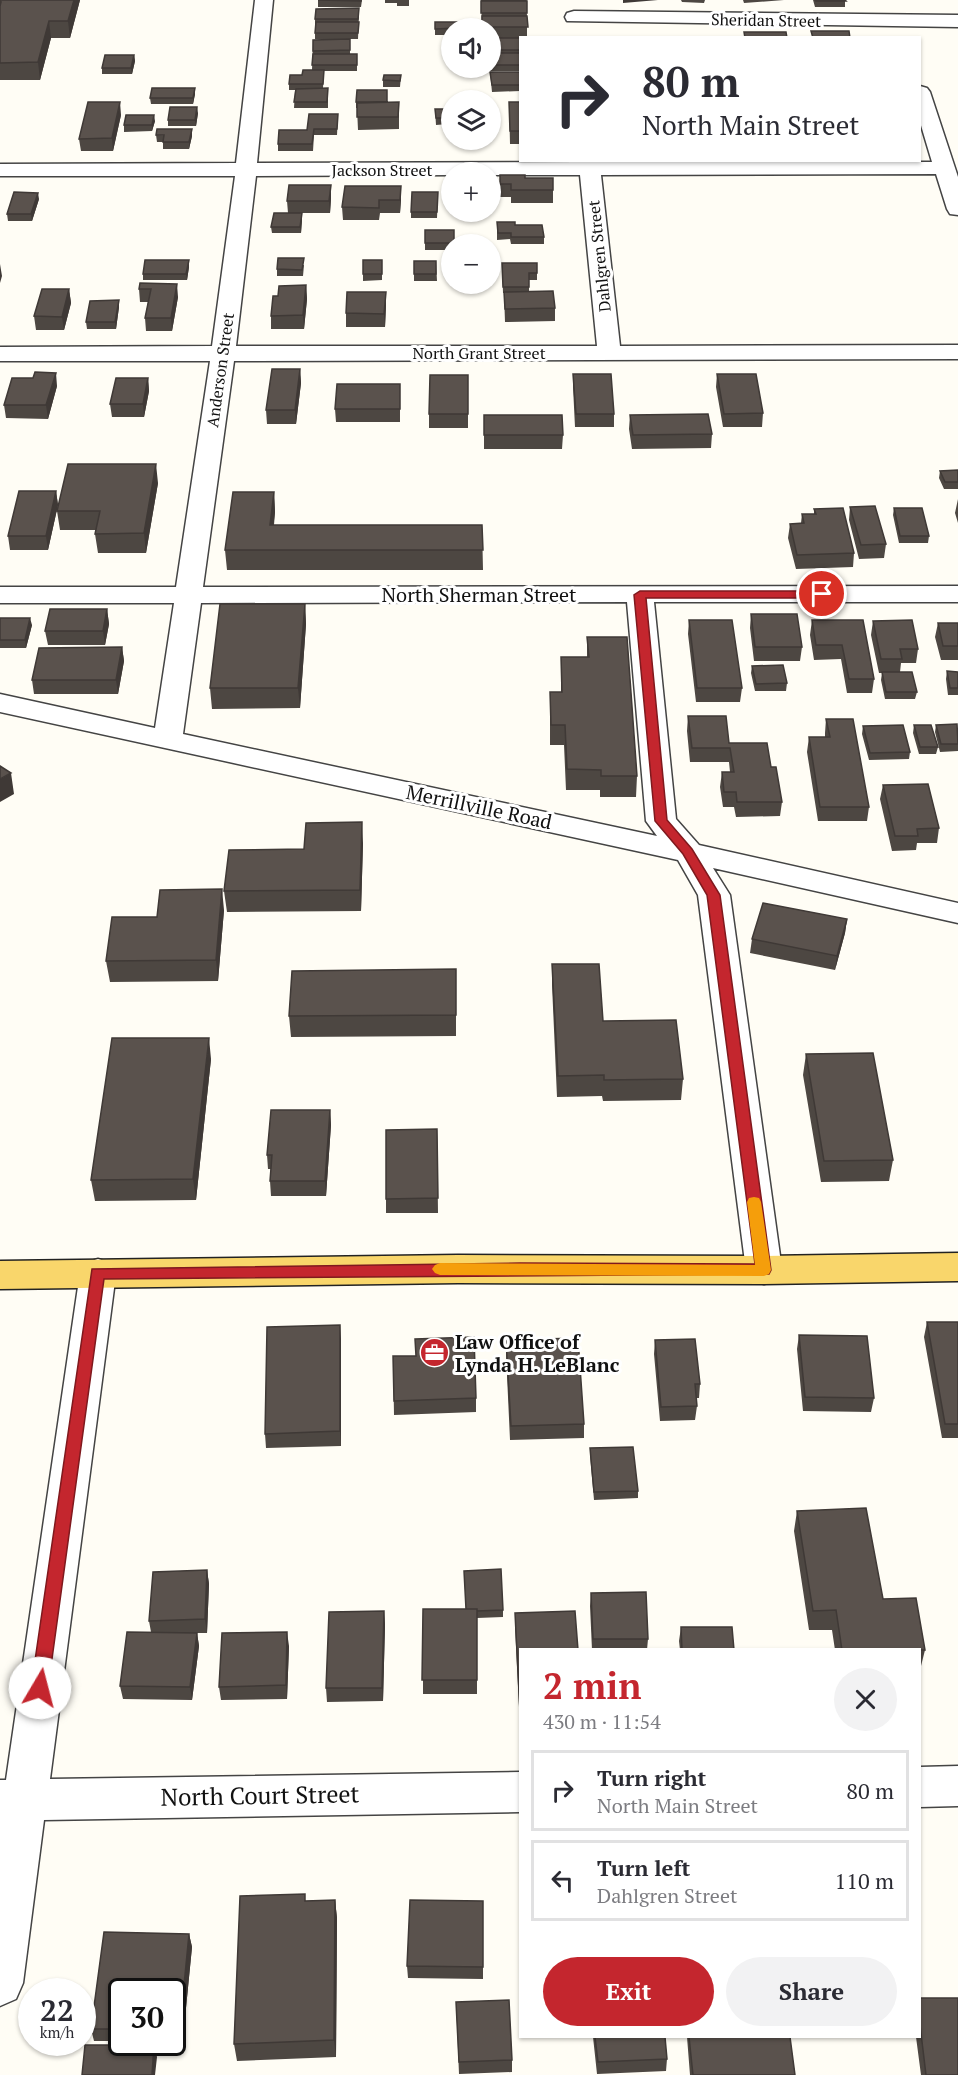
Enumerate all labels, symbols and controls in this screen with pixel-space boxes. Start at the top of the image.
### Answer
street label: Sheridan Street [711,8,821,32]
map controls [441,18,501,294]
button: sound [441,18,501,78]
text: 80 m [642,53,740,109]
icon: right [543,60,621,138]
button: layers [441,90,501,150]
text: North Main Street [642,107,859,143]
street label: Jackson Street [331,159,433,181]
button: + [441,162,501,222]
street label: Dahlgren Street [582,199,616,313]
button: − [441,234,501,294]
street label: Anderson Street [201,311,239,429]
street label: North Grant Street [412,342,546,364]
pin [796,568,847,619]
icon: arrive [805,577,838,610]
street label: North Sherman Street [381,581,577,608]
street label: Merrillville Road [404,778,555,835]
place label: Law Office of Lynda H. LeBlanc [455,1328,620,1378]
office icon: Law Office of Lynda H. LeBlanc [418,1337,450,1369]
position arrow [8,1656,72,1720]
text: 2 min [543,1662,641,1709]
button: close [834,1668,897,1731]
text: 430 m · 11:54 [543,1708,661,1735]
text: Turn right [597,1763,706,1792]
icon: right [546,1774,579,1807]
text: 80 m [846,1776,894,1805]
street label: North Court Street [160,1777,360,1813]
text: North Main Street [597,1792,758,1819]
text: Turn left [597,1853,690,1882]
icon: left [546,1864,579,1897]
text: 110 m [834,1866,894,1895]
text: Dahlgren Street [597,1882,737,1909]
button: Exit [543,1957,714,2026]
button: Share [726,1957,897,2026]
speed limit sign: 30 [108,1978,186,2056]
text: 22 [40,1990,74,2030]
text: km/h [40,2022,74,2042]

